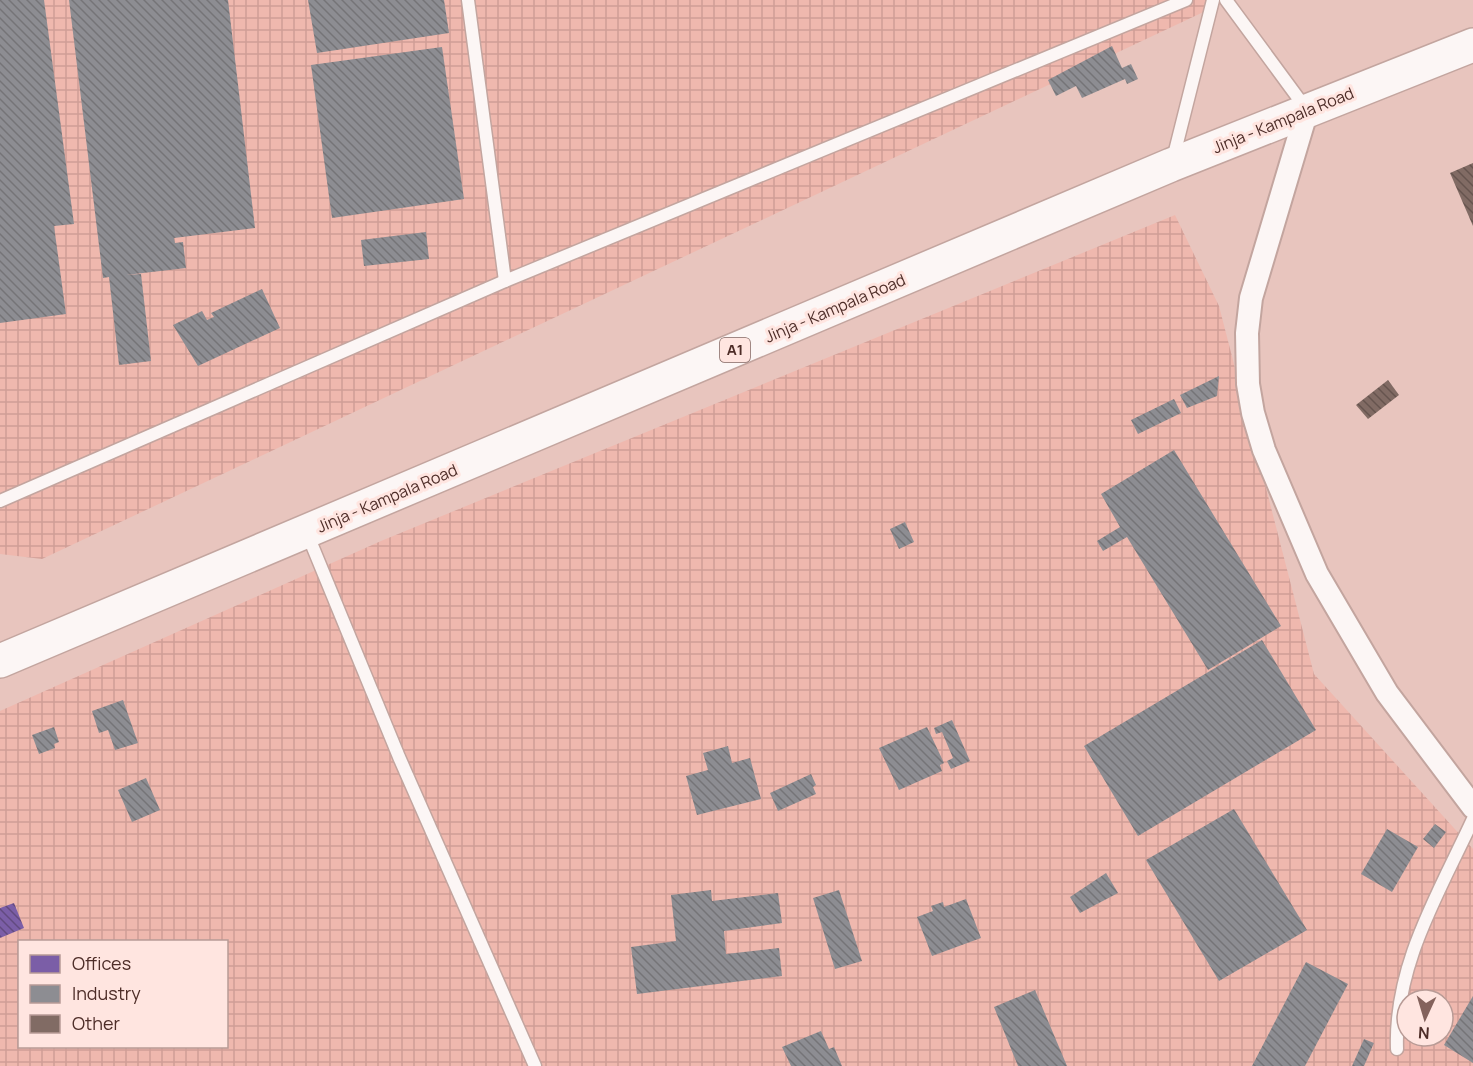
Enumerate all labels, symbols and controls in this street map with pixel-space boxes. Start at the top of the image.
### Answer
street label: Jinja - Kampala Road [1209,82,1357,158]
street label: Jinja - Kampala Road [761,268,909,348]
road number: A1 [720,338,750,362]
street label: Jinja - Kampala Road [313,458,461,538]
legend [18,940,228,1048]
text: Offices [72,951,131,975]
text: Industry [72,981,141,1005]
north arrow [1395,988,1455,1048]
text: Other [72,1011,120,1035]
text: N [1417,1022,1430,1044]

